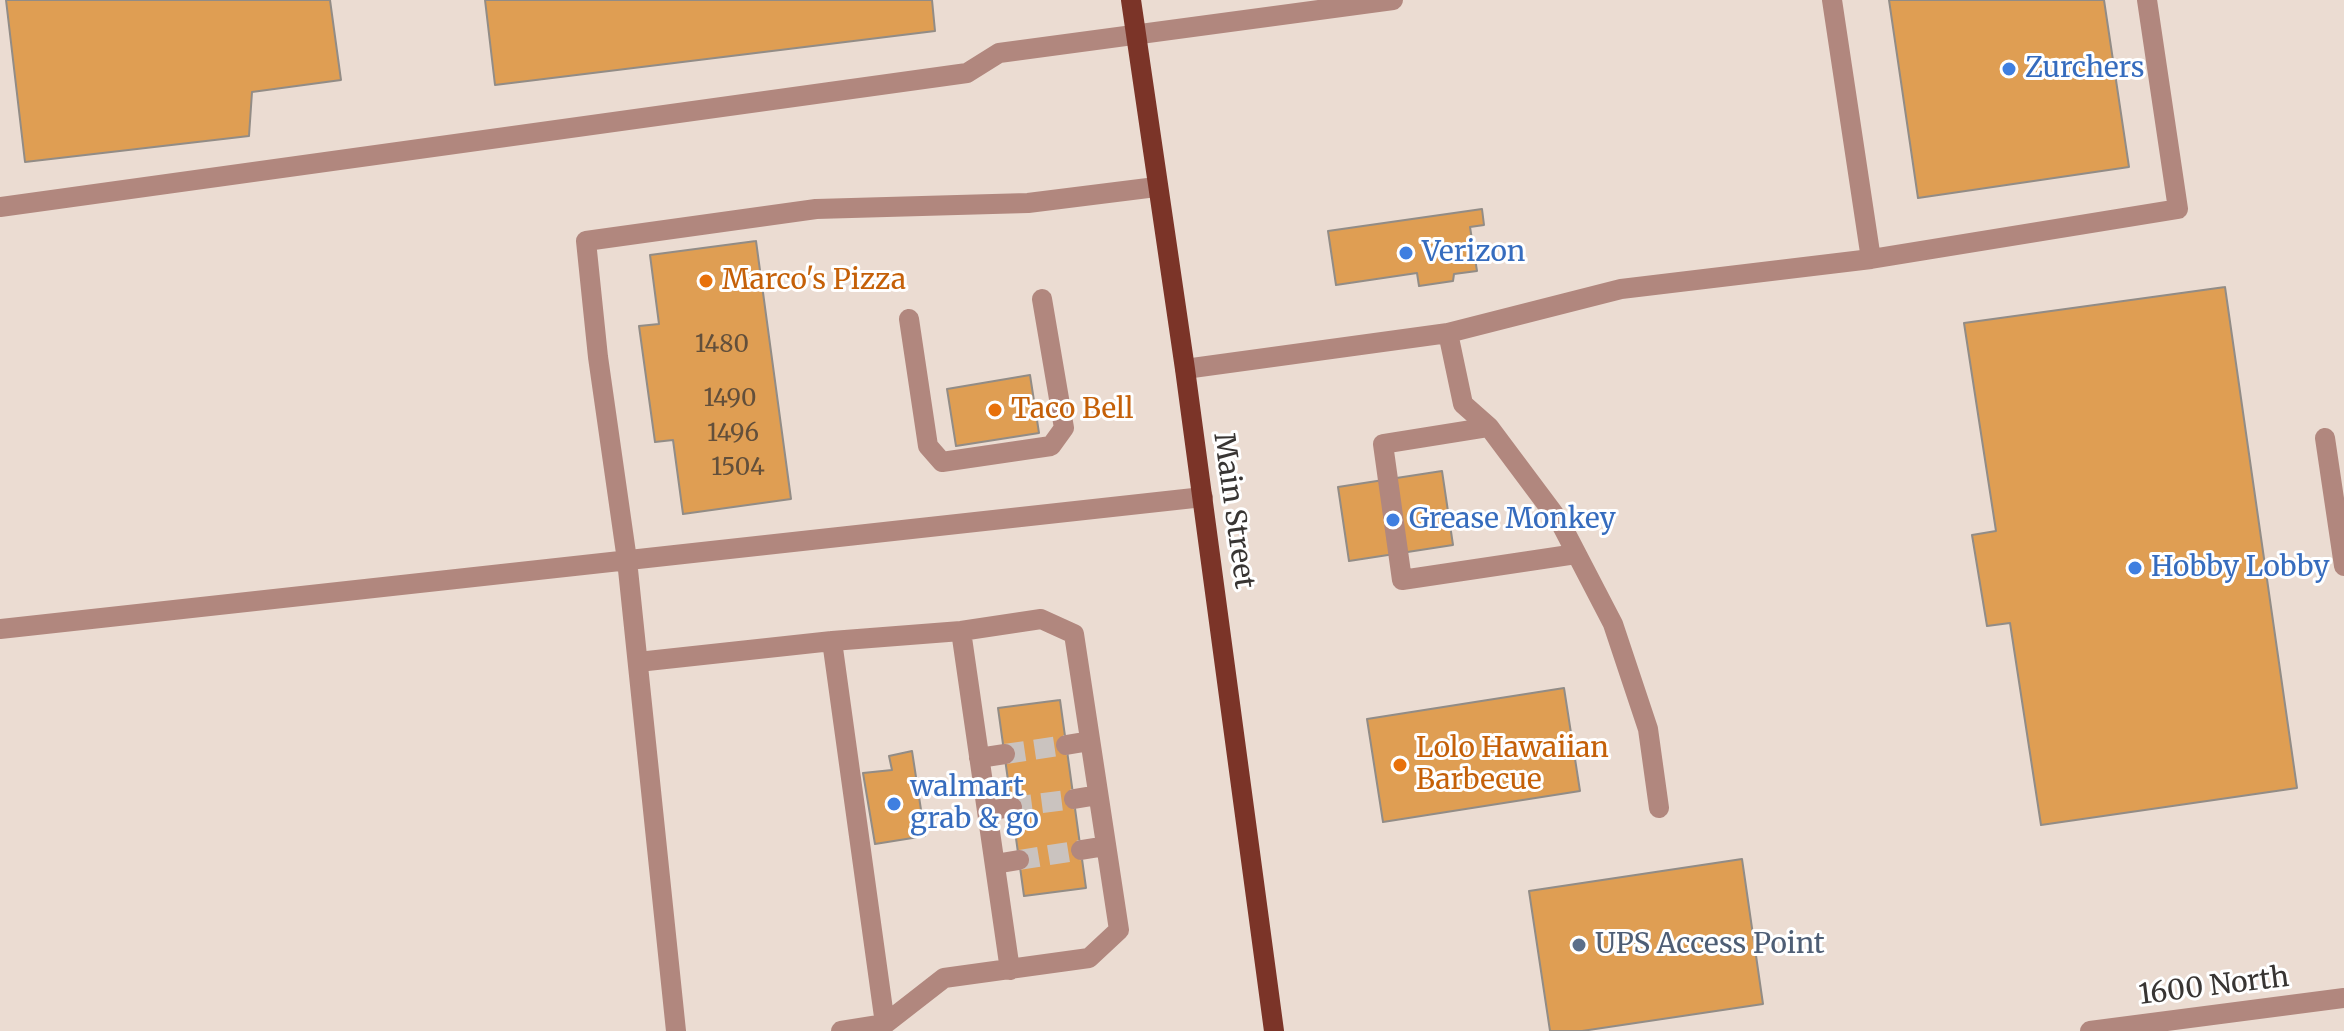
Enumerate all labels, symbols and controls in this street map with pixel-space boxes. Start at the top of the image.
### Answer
place label: Zurchers [2025,52,2145,86]
marker: Zurchers [2000,60,2018,78]
place label: Verizon [1422,236,1525,270]
marker: Verizon [1397,244,1415,262]
place label: Marco's Pizza [722,264,906,298]
marker: Marco's Pizza [697,272,715,290]
house number: 1480 [695,331,749,359]
house number: 1490 [704,385,756,413]
place label: Taco Bell [1011,393,1133,427]
marker: Taco Bell [986,401,1004,419]
house number: 1496 [707,420,759,448]
street label: Main Street [1205,431,1261,591]
house number: 1504 [711,454,765,482]
place label: Grease Monkey [1409,503,1616,537]
marker: Grease Monkey [1384,511,1402,529]
place label: Hobby Lobby [2151,551,2330,585]
marker: Hobby Lobby [2126,559,2144,577]
place label: Lolo Hawaiian Barbecue [1416,732,1609,798]
marker: Lolo Hawaiian Barbecue [1391,756,1409,774]
place label: walmart grab & go [910,771,1039,837]
marker: walmart grab & go [885,795,903,813]
place label: UPS Access Point [1595,928,1825,962]
marker: UPS Access Point [1570,936,1588,954]
street label: 1600 North [2137,961,2291,1013]

